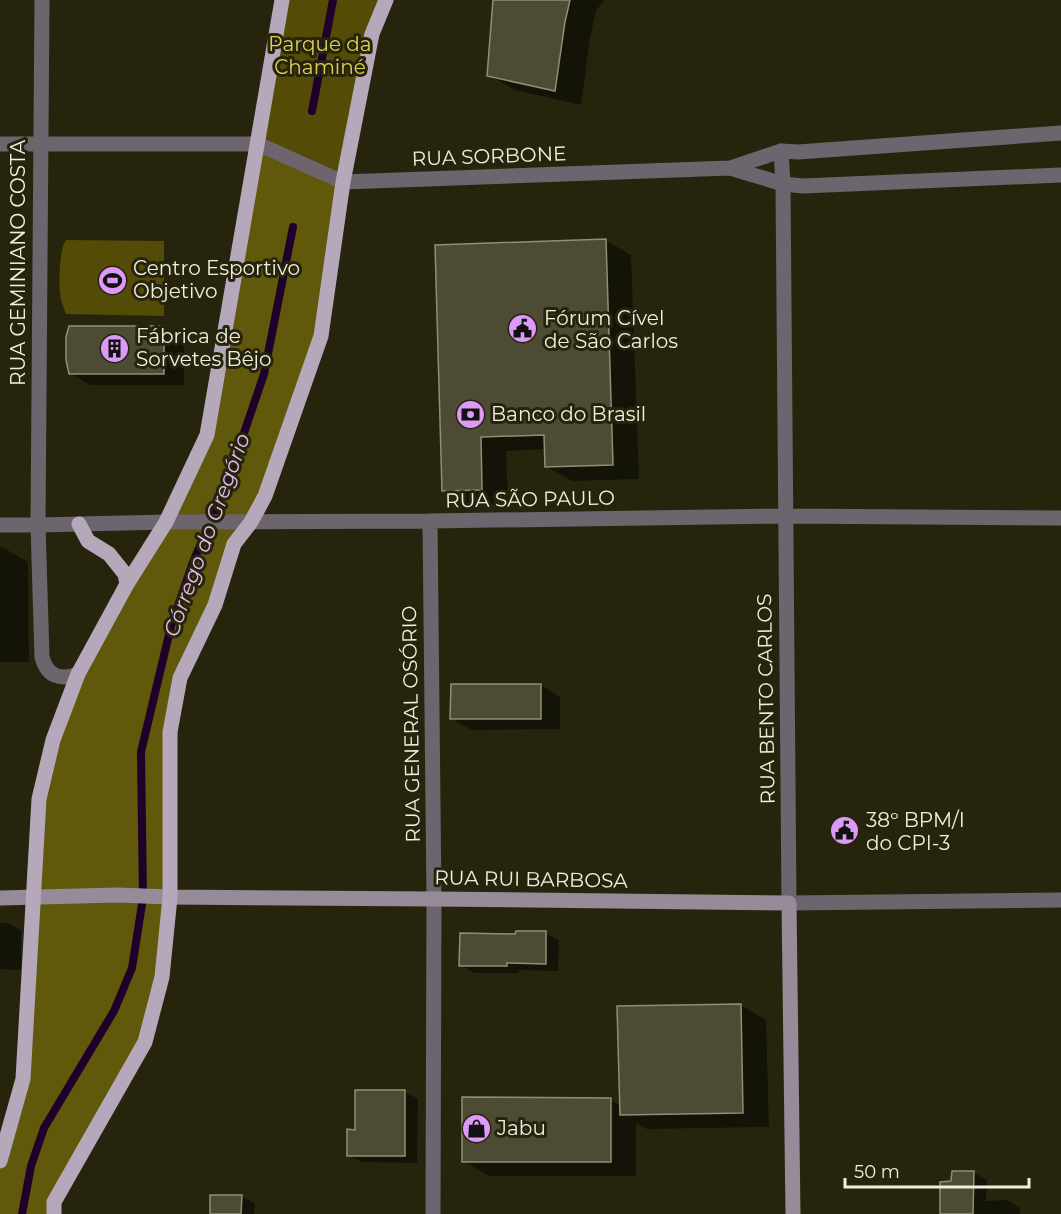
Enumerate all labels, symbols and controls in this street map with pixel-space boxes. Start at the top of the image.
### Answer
park label: Parque da Chaminé [268,32,372,79]
street label: RUA GEMINIANO COSTA [6,139,30,386]
street label: RUA SORBONE [411,141,567,171]
place label: Centro Esportivo Objetivo [133,256,300,303]
sports icon: Centro Esportivo Objetivo [96,264,128,296]
place label: Fórum Cível de São Carlos [544,306,678,353]
public building icon: Fórum Cível de São Carlos [507,313,539,345]
place label: Fábrica de Sorvetes Bêjo [136,324,272,371]
building icon: Fábrica de Sorvetes Bêjo [99,332,131,364]
bank icon: Banco do Brasil [454,398,486,430]
place label: Banco do Brasil [491,402,646,426]
water label: Córrego do Gregório [158,430,255,640]
street label: RUA SÃO PAULO [445,486,615,512]
street label: RUA BENTO CARLOS [752,593,780,805]
street label: RUA GENERAL OSÓRIO [397,605,425,843]
place label: 38º BPM/I do CPI-3 [866,808,965,855]
public building icon: 38º BPM/I do CPI-3 [829,815,861,847]
street label: RUA RUI BARBOSA [434,865,629,893]
shop icon: Jabu [460,1112,492,1144]
place label: Jabu [496,1116,546,1140]
scale bar [845,1151,1030,1189]
text: 50 m [854,1161,900,1183]

